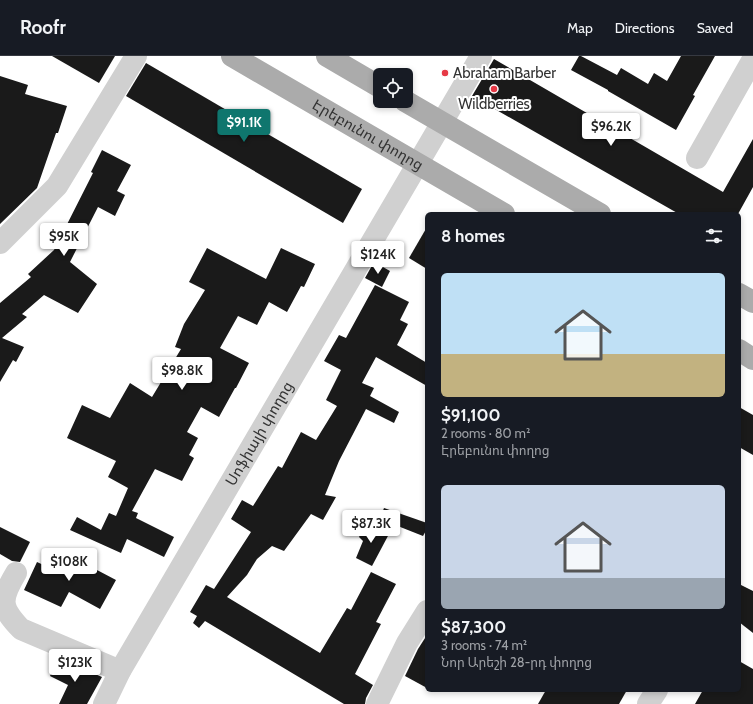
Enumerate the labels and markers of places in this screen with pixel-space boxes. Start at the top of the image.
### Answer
place label: Abraham Barber [453,64,556,82]
marker: Abraham Barber [440,68,450,78]
marker: Wildberries [489,84,499,94]
place label: Wildberries [458,95,530,113]
pin: $91.1K [211,109,277,143]
pin: $96.2K [578,113,644,147]
pin: $95K [40,223,88,257]
pin: $124K [350,241,406,275]
pin: $98.8K [149,357,215,391]
pin: $87.3K [338,510,404,544]
pin: $108K [41,548,97,582]
pin: $123K [47,649,103,683]

